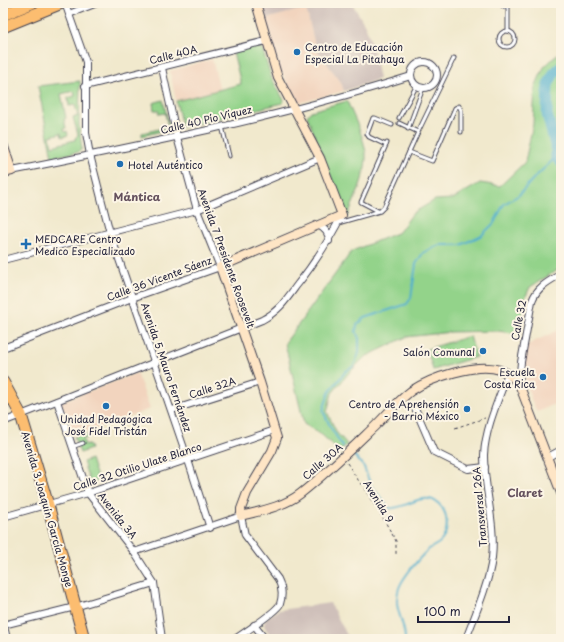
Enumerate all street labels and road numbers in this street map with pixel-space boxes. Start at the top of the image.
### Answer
street label: Calle 40A [148,41,199,67]
street label: Calle 40 Pío Víquez [159,101,253,137]
street label: Avenida 7 Presidente Roosevelt [195,186,259,330]
street label: Calle 36 Vicente Sáenz [105,252,214,304]
street label: Calle 32 [507,298,529,342]
street label: Avenida 5 Mauro Fernández [138,300,196,434]
street label: Calle 32A [187,372,238,402]
street label: Avenida 3 Joaquín García Monge [18,429,78,589]
street label: Calle 32 Otilio Ulate Blanco [71,438,204,494]
street label: Calle 30A [299,439,346,483]
street label: Transversal 26A [468,466,490,548]
street label: Avenida 9 [360,477,398,525]
street label: Avenida 3A [95,488,141,542]

